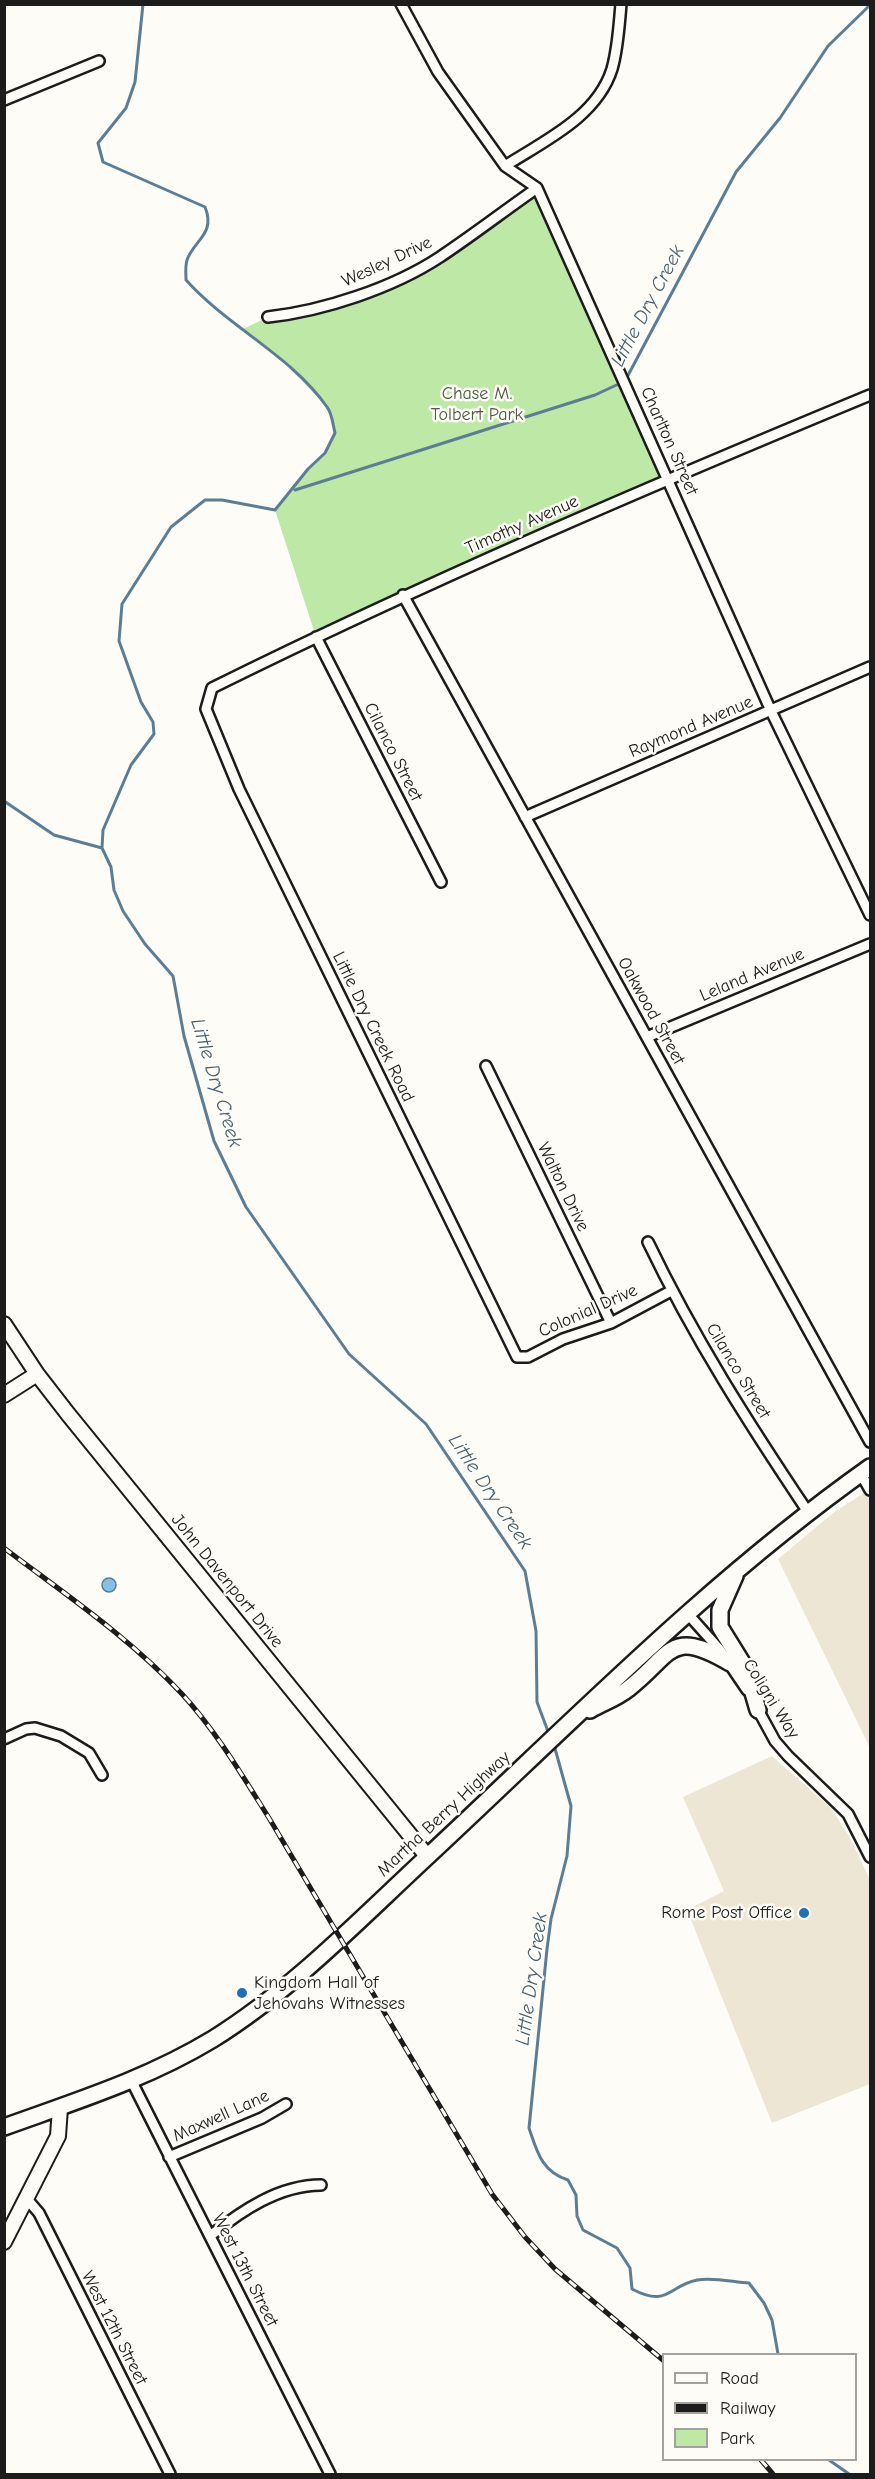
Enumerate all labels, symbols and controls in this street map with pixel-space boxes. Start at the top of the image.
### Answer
street label: Wesley Drive [339,232,435,292]
water label: Little Dry Creek [606,241,690,371]
park label: Chase M. Tolbert Park [431,383,523,426]
street label: Charlton Street [635,384,703,498]
street label: Timothy Avenue [462,490,582,560]
street label: Raymond Avenue [626,691,756,763]
street label: Cilanco Street [359,699,427,805]
street label: Leland Avenue [697,943,807,1007]
street label: Little Dry Creek Road [327,948,419,1106]
street label: Oakwood Street [613,953,689,1069]
water label: Little Dry Creek [185,1016,247,1150]
street label: Walton Drive [532,1139,594,1235]
street label: Colonial Drive [535,1280,641,1342]
street label: Cilanco Street [701,1319,775,1423]
water label: Little Dry Creek [443,1430,537,1554]
street label: John Davenport Drive [166,1510,288,1652]
street label: Coligni Way [738,1655,804,1743]
street label: Martha Berry Highway [373,1747,515,1881]
place label: Rome Post Office [661,1902,792,1924]
marker: Rome Post Office [797,1906,811,1920]
water label: Little Dry Creek [511,1911,553,2047]
place label: Kingdom Hall of Jehovahs Witnesses [254,1972,405,2014]
marker: Kingdom Hall of Jehovahs Witnesses [235,1986,249,2000]
street label: Maxwell Lane [169,2085,273,2147]
street label: West 13th Street [207,2210,283,2330]
street label: West 12th Street [76,2268,152,2388]
legend [662,2353,857,2461]
text: Road [720,2368,759,2389]
text: Railway [720,2398,776,2419]
text: Park [720,2428,754,2449]

